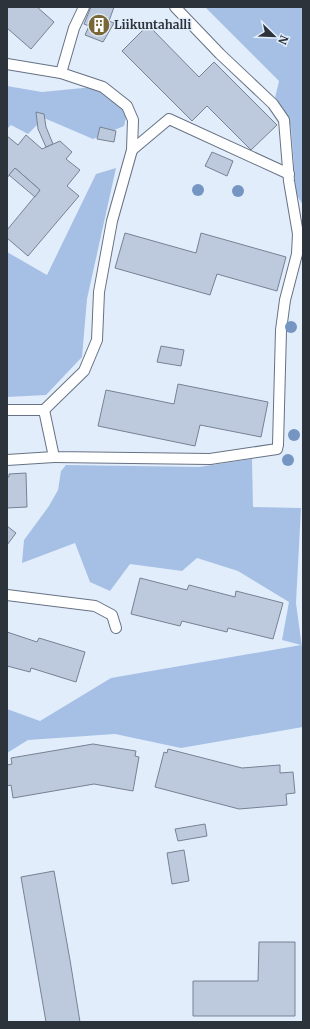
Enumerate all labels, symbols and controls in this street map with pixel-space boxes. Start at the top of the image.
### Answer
building icon: Liikuntahalli [86,12,112,38]
north arrow [254,16,294,56]
place label: Liikuntahalli [114,17,191,32]
text: N [275,33,291,47]

